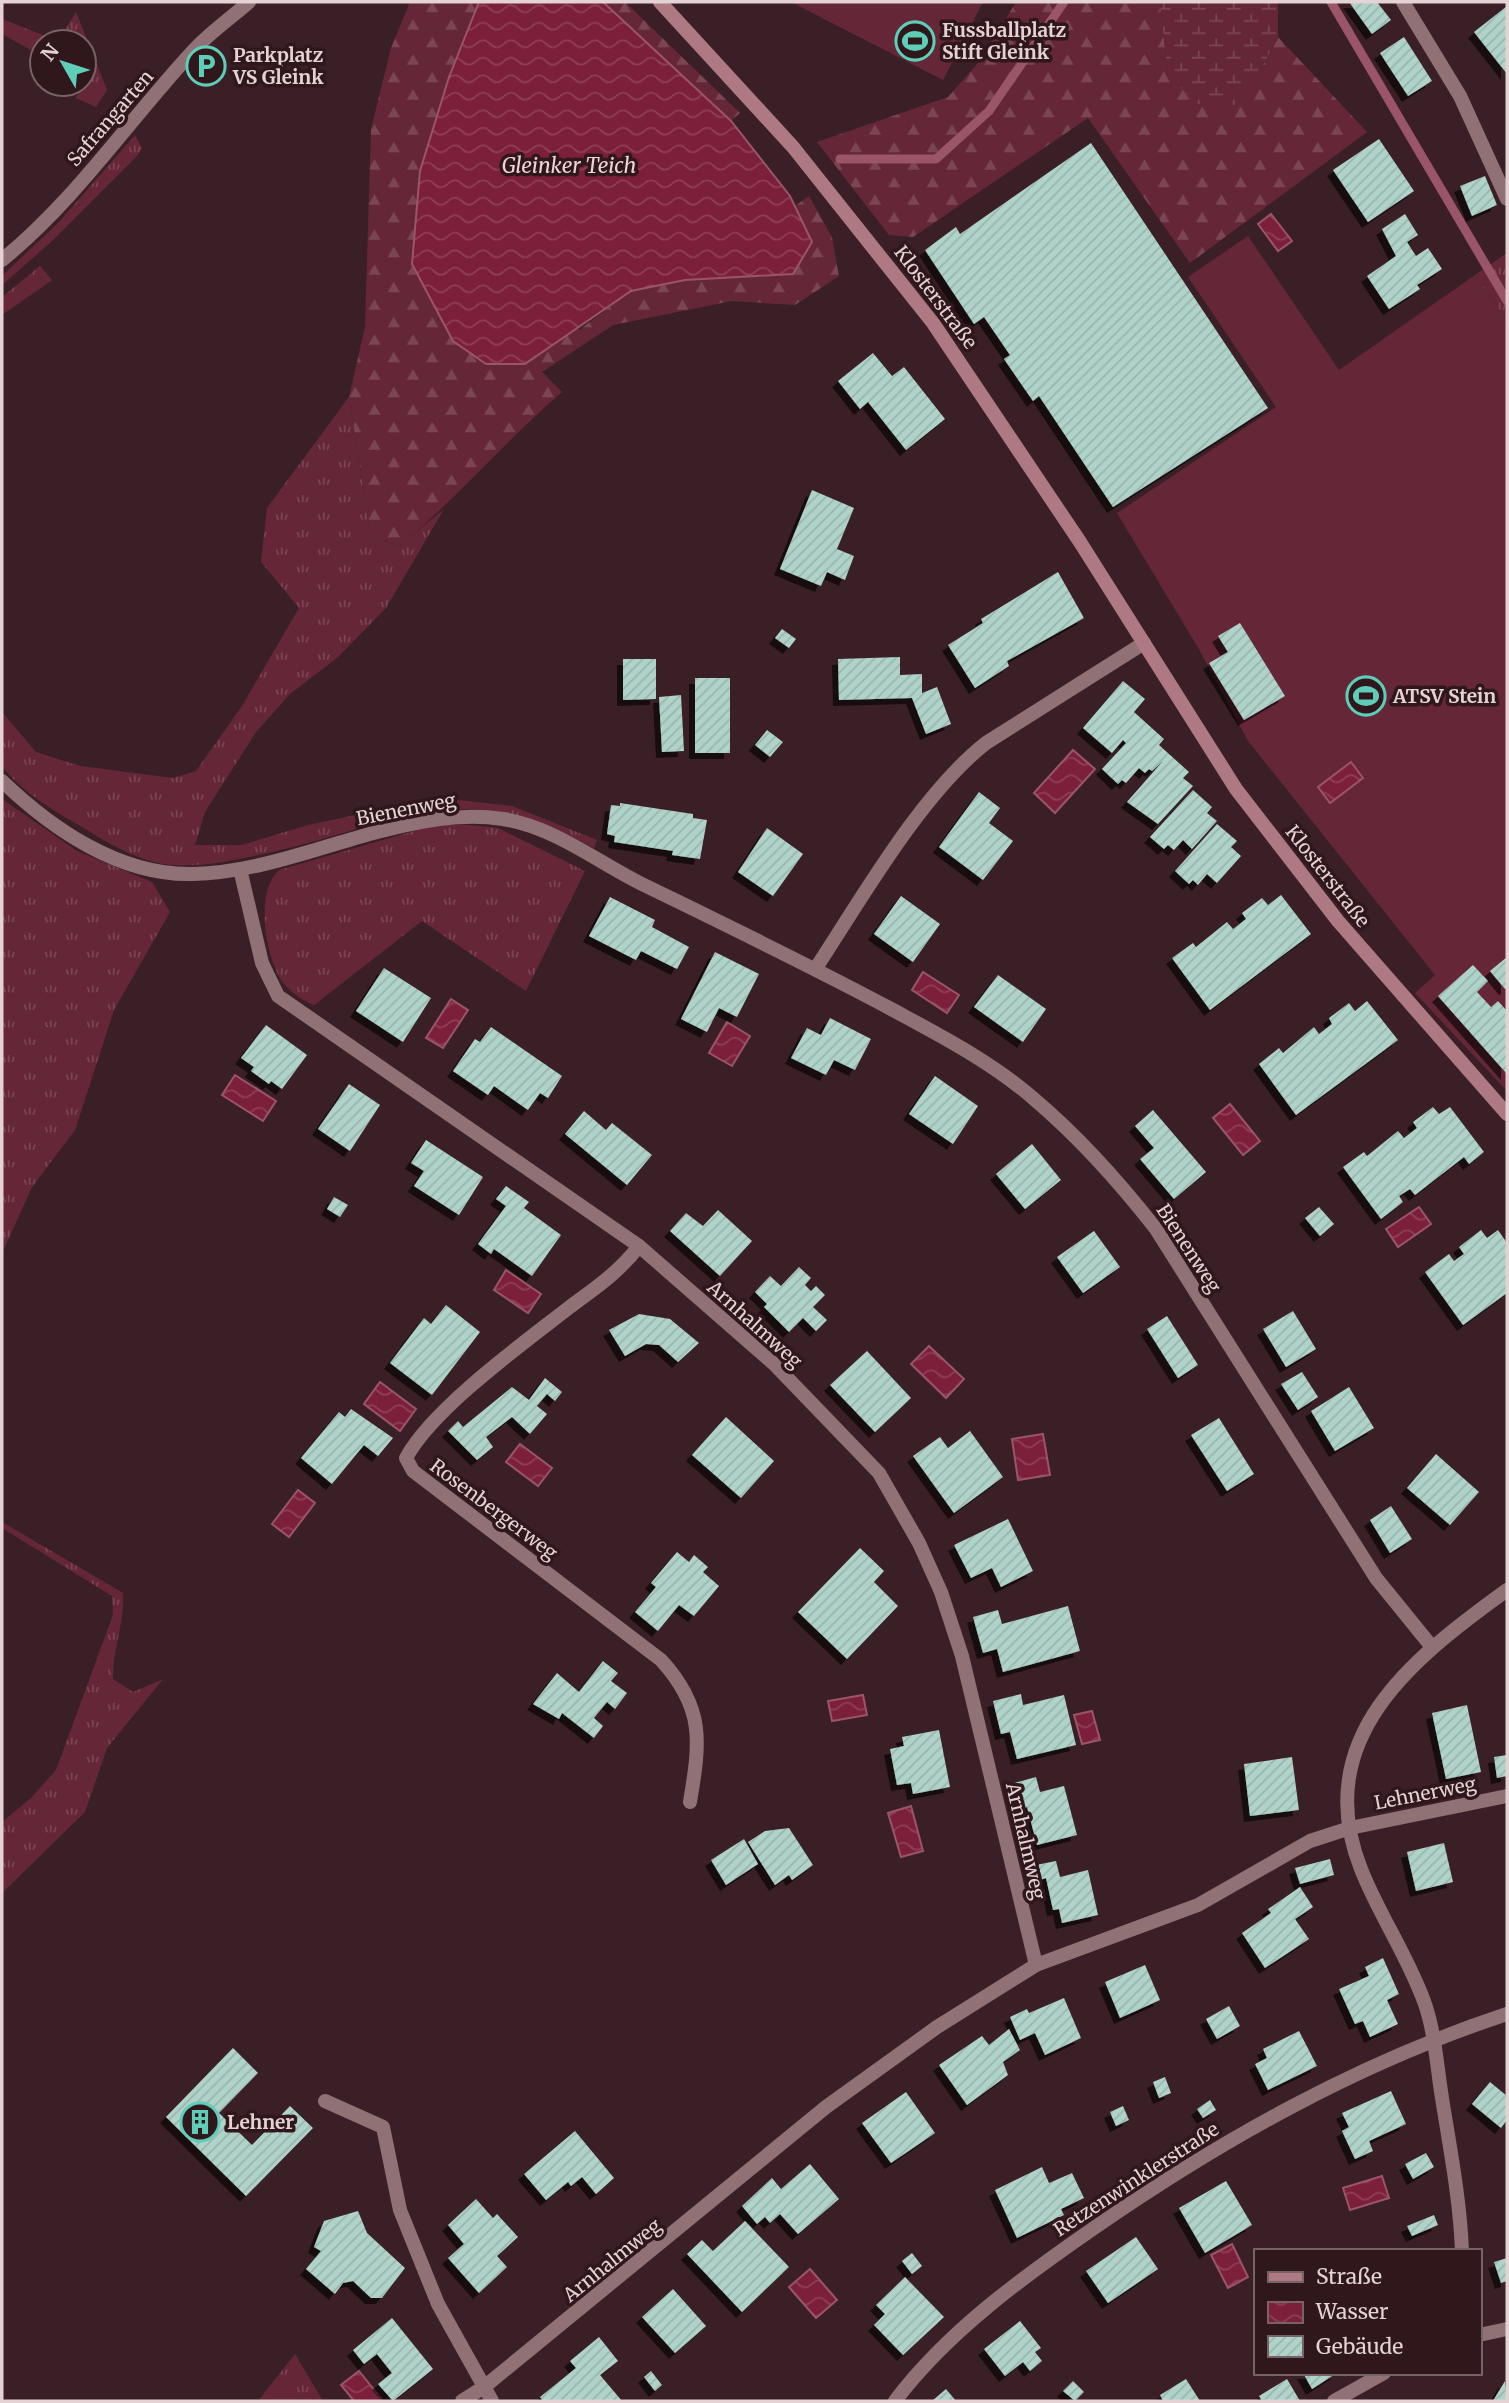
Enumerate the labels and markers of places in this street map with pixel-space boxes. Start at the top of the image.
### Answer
place label: Fussballplatz Stift Gleink [942,18,1067,64]
sports icon: Fussballplatz Stift Gleink [894,20,936,62]
place label: Parkplatz VS Gleink [232,43,324,89]
parking icon: Parkplatz VS Gleink [185,45,227,87]
sports icon: ATSV Stein [1345,675,1387,717]
place label: ATSV Stein [1392,684,1496,708]
building icon: Lehner [179,2101,221,2143]
place label: Lehner [227,2110,294,2134]

